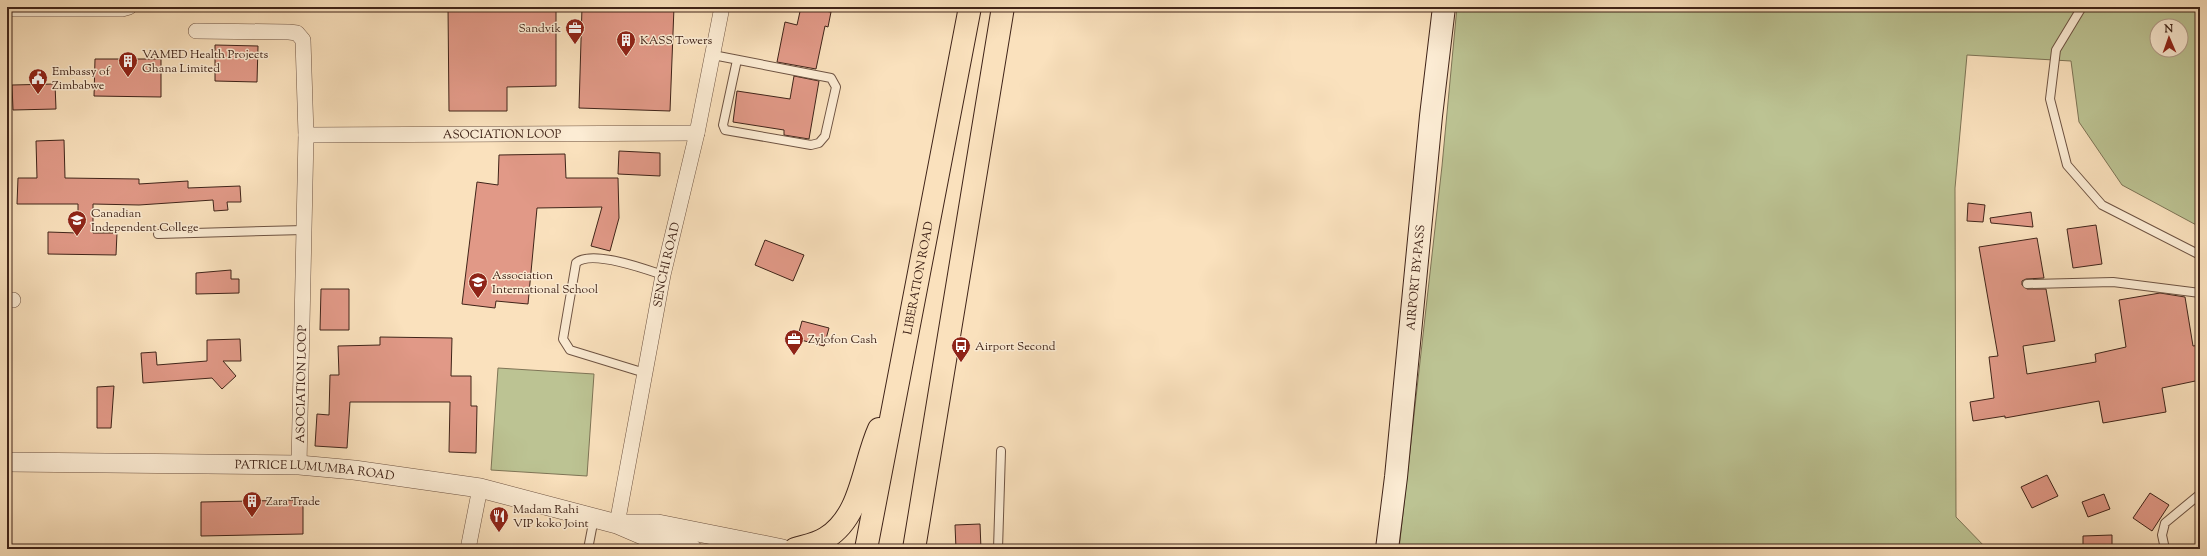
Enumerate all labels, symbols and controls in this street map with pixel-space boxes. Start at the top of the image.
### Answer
office icon: Sandvik [564,17,586,45]
north arrow [2149,18,2189,58]
place label: Sandvik [518,20,561,38]
text: N [2163,21,2174,37]
building icon: KASS Towers [615,29,637,57]
place label: KASS Towers [640,32,712,50]
place label: VAMED Health Projects Ghana Limited [142,46,269,78]
building icon: VAMED Health Projects Ghana Limited [117,50,139,78]
place label: Embassy of Zimbabwe [52,63,111,95]
public building icon: Embassy of Zimbabwe [27,67,49,95]
street label: ASOCIATION LOOP [443,126,561,144]
place label: Canadian Independent College [91,205,199,237]
school or university icon: Canadian Independent College [66,209,88,237]
street label: SENCHI ROAD [649,220,685,309]
street label: LIBERATION ROAD [899,220,939,336]
street label: AIRPORT BY-PASS [1402,224,1430,331]
place label: Association International School [492,267,599,299]
school or university icon: Association International School [467,271,489,299]
street label: ASOCIATION LOOP [292,324,312,443]
office icon: Zylofon Cash [783,328,805,356]
place label: Zylofon Cash [808,331,877,349]
bus stop icon: Airport Second [950,335,972,363]
place label: Airport Second [975,338,1056,356]
street label: PATRICE LUMUMBA ROAD [235,456,396,486]
building icon: Zara Trade [241,490,263,518]
place label: Zara Trade [266,493,321,511]
place label: Madam Rahi VIP koko Joint [513,501,589,533]
restaurant icon: Madam Rahi VIP koko Joint [488,505,510,533]

